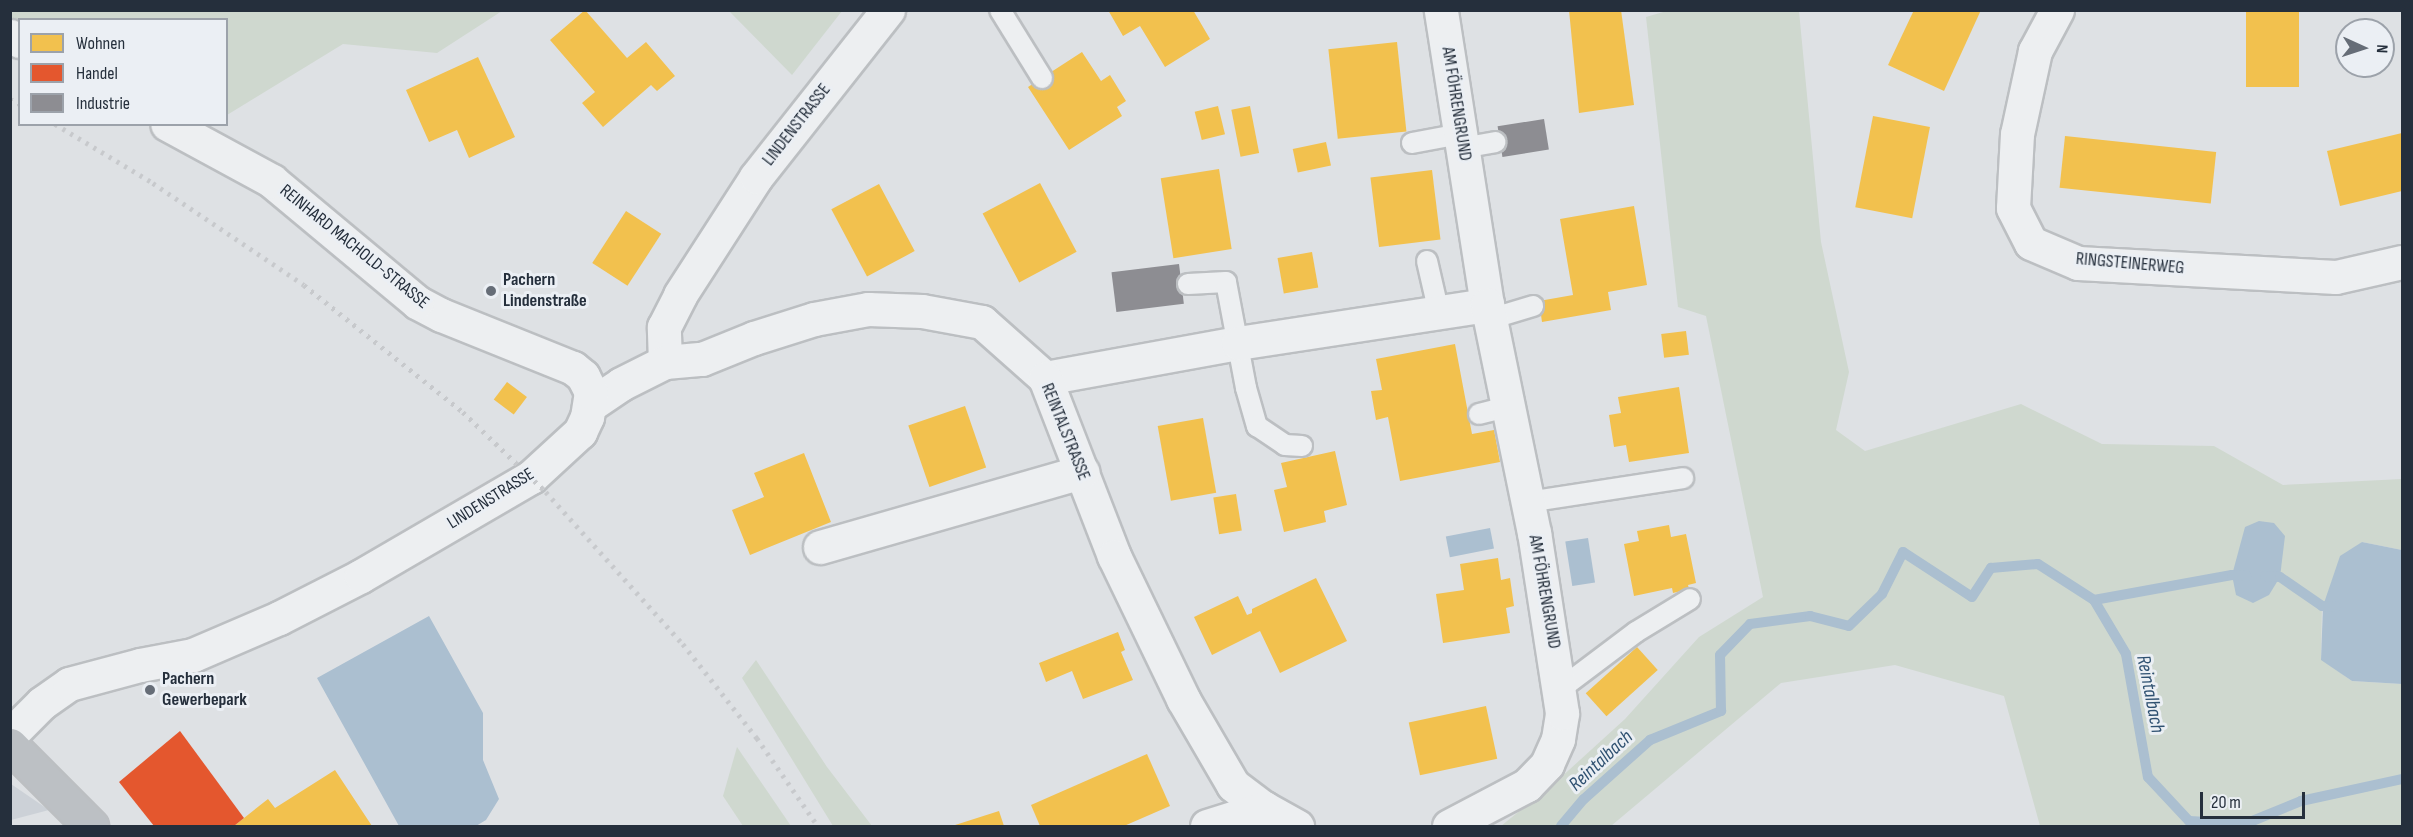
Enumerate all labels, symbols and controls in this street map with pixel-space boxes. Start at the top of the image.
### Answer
legend [18,18,228,126]
north arrow [2335,18,2395,78]
text: Wohnen [76,33,125,54]
text: N [2372,44,2391,54]
street label: AM FÖHRENGRUND [1436,45,1476,163]
text: Handel [76,63,118,84]
street label: LINDENSTRASSE [758,80,836,170]
text: Industrie [76,93,130,114]
street label: REINHARD MACHOLD-STRASSE [275,180,433,314]
street label: RINGSTEINERWEG [2075,249,2185,279]
place label: Pachern Lindenstraße [503,270,587,312]
marker: Pachern Lindenstraße [484,284,498,298]
street label: REINTALSTRASSE [1036,380,1094,484]
street label: LINDENSTRASSE [444,464,538,534]
street label: AM FÖHRENGRUND [1523,533,1565,651]
water label: Reintalbach [2131,653,2169,735]
place label: Pachern Gewerbepark [162,669,247,712]
marker: Pachern Gewerbepark [143,683,157,697]
water label: Reintalbach [1564,725,1638,797]
scale bar [2203,780,2308,818]
text: 20 m [2211,792,2241,813]

